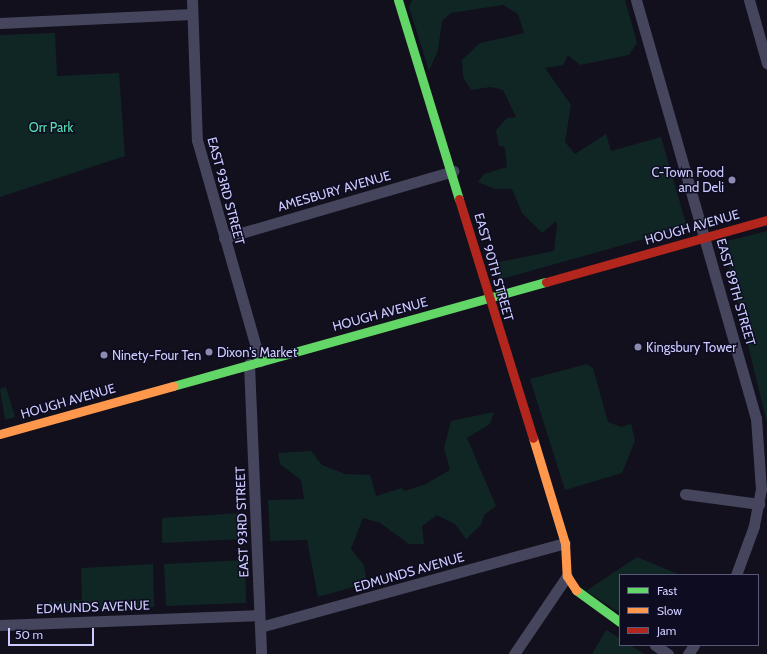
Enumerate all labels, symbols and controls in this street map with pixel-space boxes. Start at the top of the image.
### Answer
park label: Orr Park [29,119,73,135]
street label: EAST 93RD STREET [204,135,248,247]
place label: C-Town Food and Deli [651,165,724,196]
street label: AMESBURY AVENUE [276,167,392,215]
marker: C-Town Food and Deli [727,175,737,185]
street label: HOUGH AVENUE [643,206,741,248]
street label: EAST 90TH STREET [471,211,517,323]
street label: EAST 89TH STREET [713,237,759,347]
street label: HOUGH AVENUE [331,294,429,334]
place label: Kingsbury Tower [646,339,736,355]
marker: Kingsbury Tower [633,342,643,352]
place label: Dixon's Market [217,344,297,360]
place label: Ninety-Four Ten [112,347,201,363]
marker: Dixon's Market [204,347,214,357]
marker: Ninety-Four Ten [99,350,109,360]
street label: HOUGH AVENUE [19,380,117,422]
street label: EAST 93RD STREET [232,466,252,578]
street label: EDMUNDS AVENUE [352,549,466,595]
legend [619,574,759,646]
text: Fast [657,583,677,598]
street label: EDMUNDS AVENUE [36,597,150,617]
text: Slow [657,603,682,618]
scale bar [10,620,96,646]
text: Jam [657,623,676,638]
text: 50 m [15,627,43,642]

